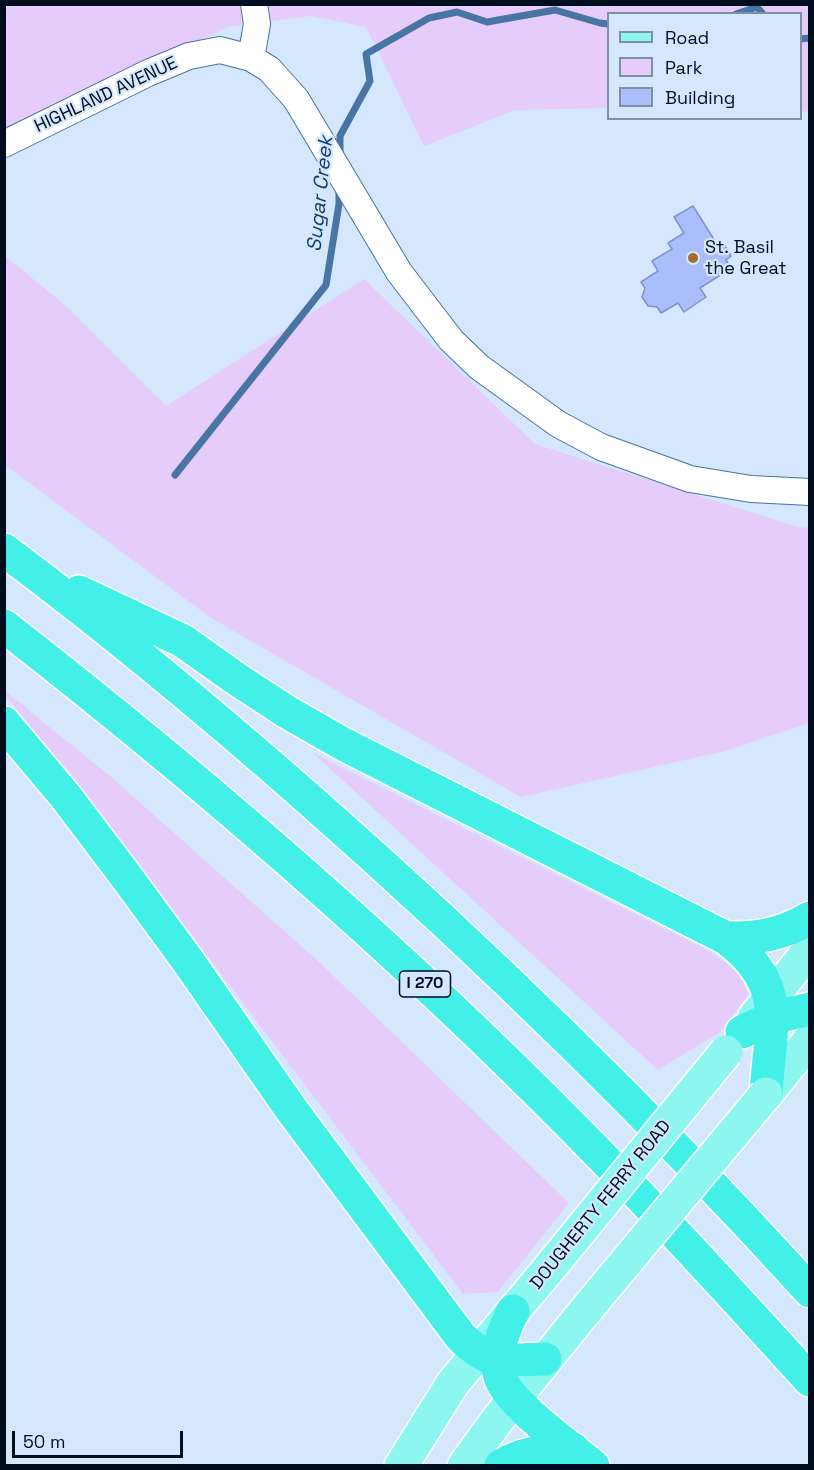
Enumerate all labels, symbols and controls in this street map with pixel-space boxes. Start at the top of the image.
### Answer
legend [607,12,802,120]
text: Road [665,26,709,49]
street label: HIGHLAND AVENUE [31,52,181,138]
text: Park [665,56,702,79]
text: Building [665,86,735,109]
water label: Sugar Creek [303,135,339,253]
place label: St. Basil the Great [705,237,787,280]
marker: St. Basil the Great [686,251,700,265]
road number: I 270 [400,971,450,997]
street label: DOUGHERTY FERRY ROAD [526,1116,676,1294]
scale bar [15,1419,186,1457]
text: 50 m [23,1430,65,1453]

